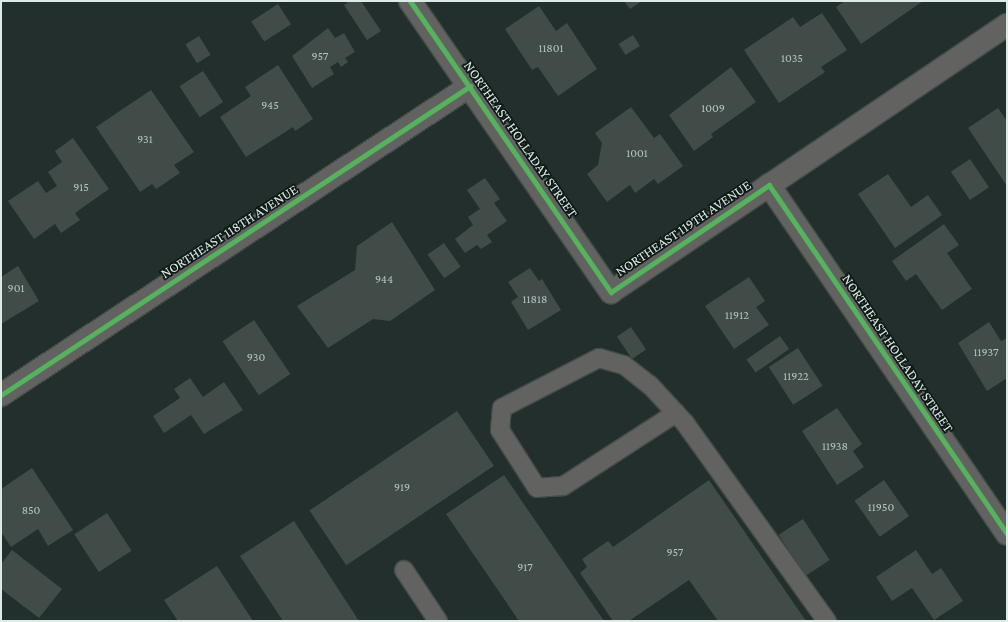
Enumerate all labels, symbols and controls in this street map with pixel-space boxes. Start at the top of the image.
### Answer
house number: 11801 [538,42,564,56]
house number: 957 [312,50,328,64]
house number: 1035 [781,52,803,66]
street label: NORTHEAST HOLLADAY STREET [461,58,581,220]
house number: 945 [261,99,279,113]
house number: 1009 [701,102,725,116]
house number: 931 [137,133,153,147]
house number: 1001 [626,147,648,161]
street label: NORTHEAST 119TH AVENUE [612,176,754,280]
street label: NORTHEAST 118TH AVENUE [157,180,301,282]
house number: 915 [73,181,89,195]
street label: NORTHEAST HOLLADAY STREET [839,271,957,435]
house number: 944 [375,273,393,287]
house number: 901 [8,282,24,296]
house number: 11818 [523,293,547,307]
house number: 11912 [725,309,749,323]
house number: 11937 [974,346,998,360]
house number: 930 [247,351,265,365]
house number: 11922 [783,370,809,384]
house number: 11938 [822,440,848,454]
house number: 919 [394,481,410,495]
house number: 11950 [868,501,894,515]
house number: 850 [22,504,40,518]
house number: 957 [667,546,683,560]
house number: 917 [517,561,533,575]

